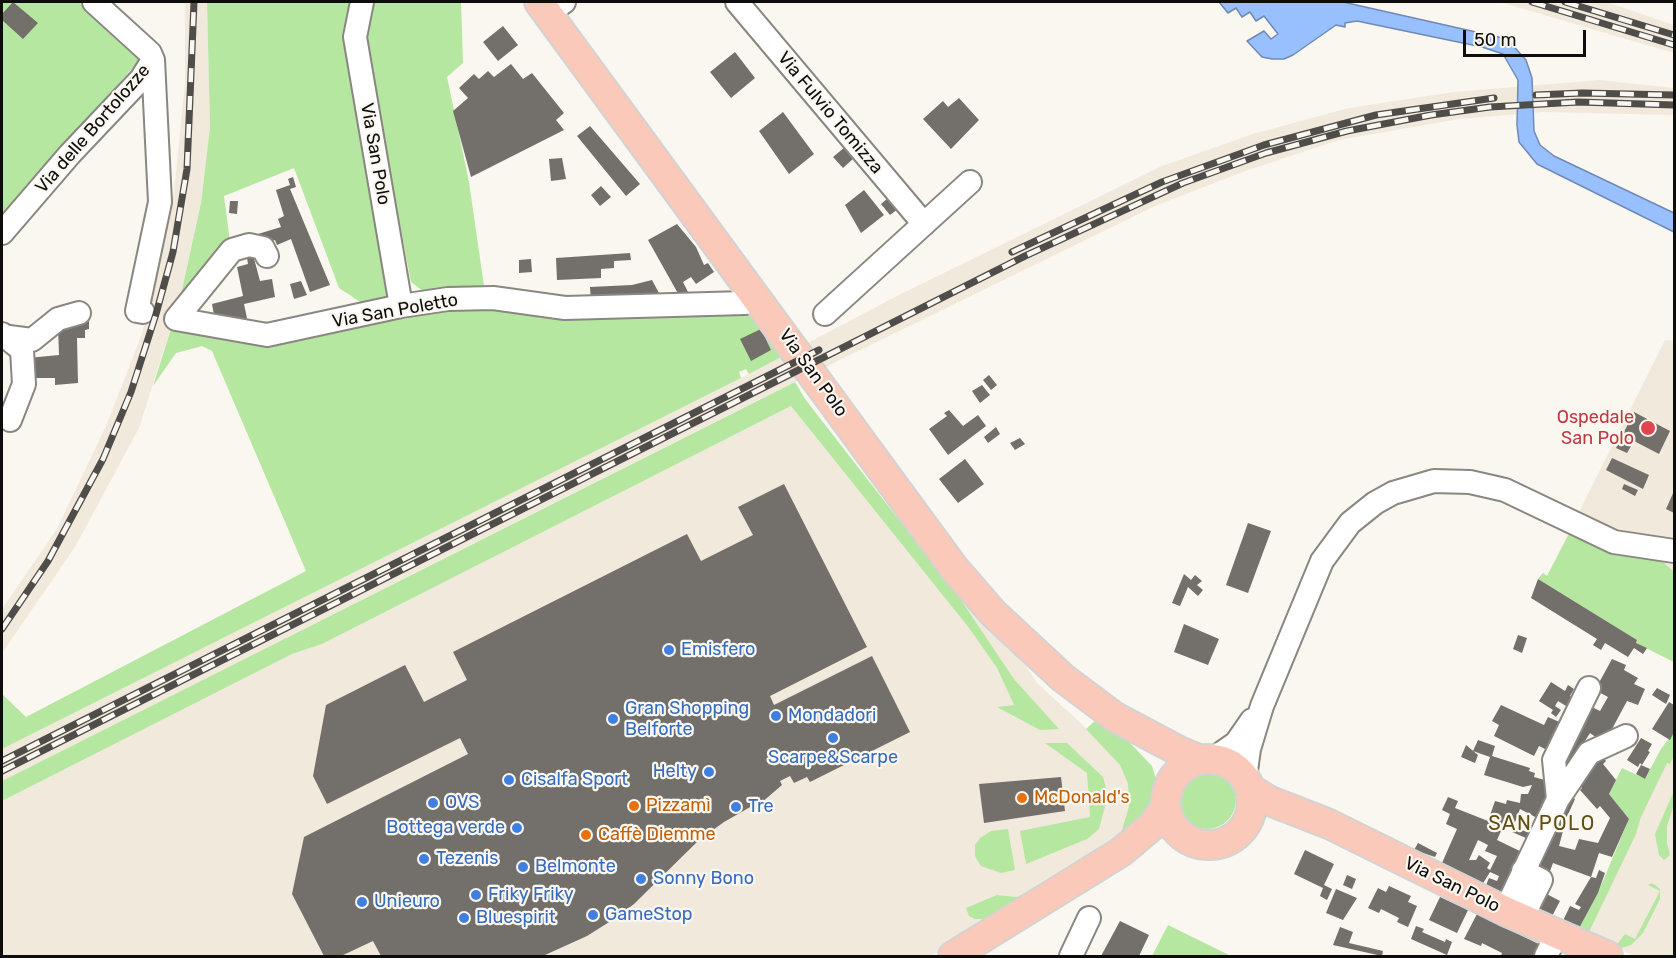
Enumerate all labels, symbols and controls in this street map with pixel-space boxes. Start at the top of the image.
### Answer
scale bar [1466,18,1589,56]
text: 50 m [1474,29,1517,51]
street label: Via Fulvio Tomizza [773,48,887,178]
street label: Via delle Bortolozze [31,60,155,198]
street label: Via San Polo [355,101,395,207]
street label: Via San Poletto [330,289,460,333]
street label: Via San Polo [774,325,852,421]
place label: Ospedale San Polo [1557,407,1634,450]
marker: Ospedale San Polo [1639,419,1657,437]
place label: Emisfero [681,639,755,661]
marker: Emisfero [662,643,676,657]
place label: Gran Shopping Belforte [625,698,749,740]
place label: Mondadori [788,705,876,727]
marker: Mondadori [769,709,783,723]
marker: Gran Shopping Belforte [606,712,620,726]
marker: Scarpe&Scarpe [826,731,840,745]
place label: Scarpe&Scarpe [768,747,898,769]
place label: Helty [653,761,697,783]
marker: Helty [702,765,716,779]
place label: Cisalfa Sport [521,769,628,791]
marker: Cisalfa Sport [502,773,516,787]
place label: McDonald's [1034,787,1130,809]
marker: McDonald's [1015,791,1029,805]
place label: OVS [445,792,479,814]
place label: Pizzamì [646,795,711,817]
marker: OVS [426,796,440,810]
place label: Tre [748,796,774,818]
marker: Pizzamì [627,799,641,813]
marker: Tre [729,800,743,814]
district label: SAN POLO [1488,812,1596,836]
place label: Bottega verde [386,817,505,839]
marker: Bottega verde [510,821,524,835]
place label: Caffè Diemme [598,824,716,846]
marker: Caffè Diemme [579,828,593,842]
place label: Tezenis [436,848,498,870]
marker: Tezenis [417,852,431,866]
street label: Via San Polo [1401,853,1503,917]
place label: Belmonte [535,856,616,878]
marker: Belmonte [516,860,530,874]
place label: Sonny Bono [653,868,754,890]
marker: Sonny Bono [634,872,648,886]
place label: Friky Friky [488,884,574,906]
marker: Friky Friky [469,888,483,902]
place label: Unieuro [374,891,440,913]
marker: Unieuro [355,895,369,909]
place label: GameStop [605,904,693,926]
place label: Bluespirit [476,907,556,929]
marker: GameStop [586,908,600,922]
marker: Bluespirit [457,911,471,925]

